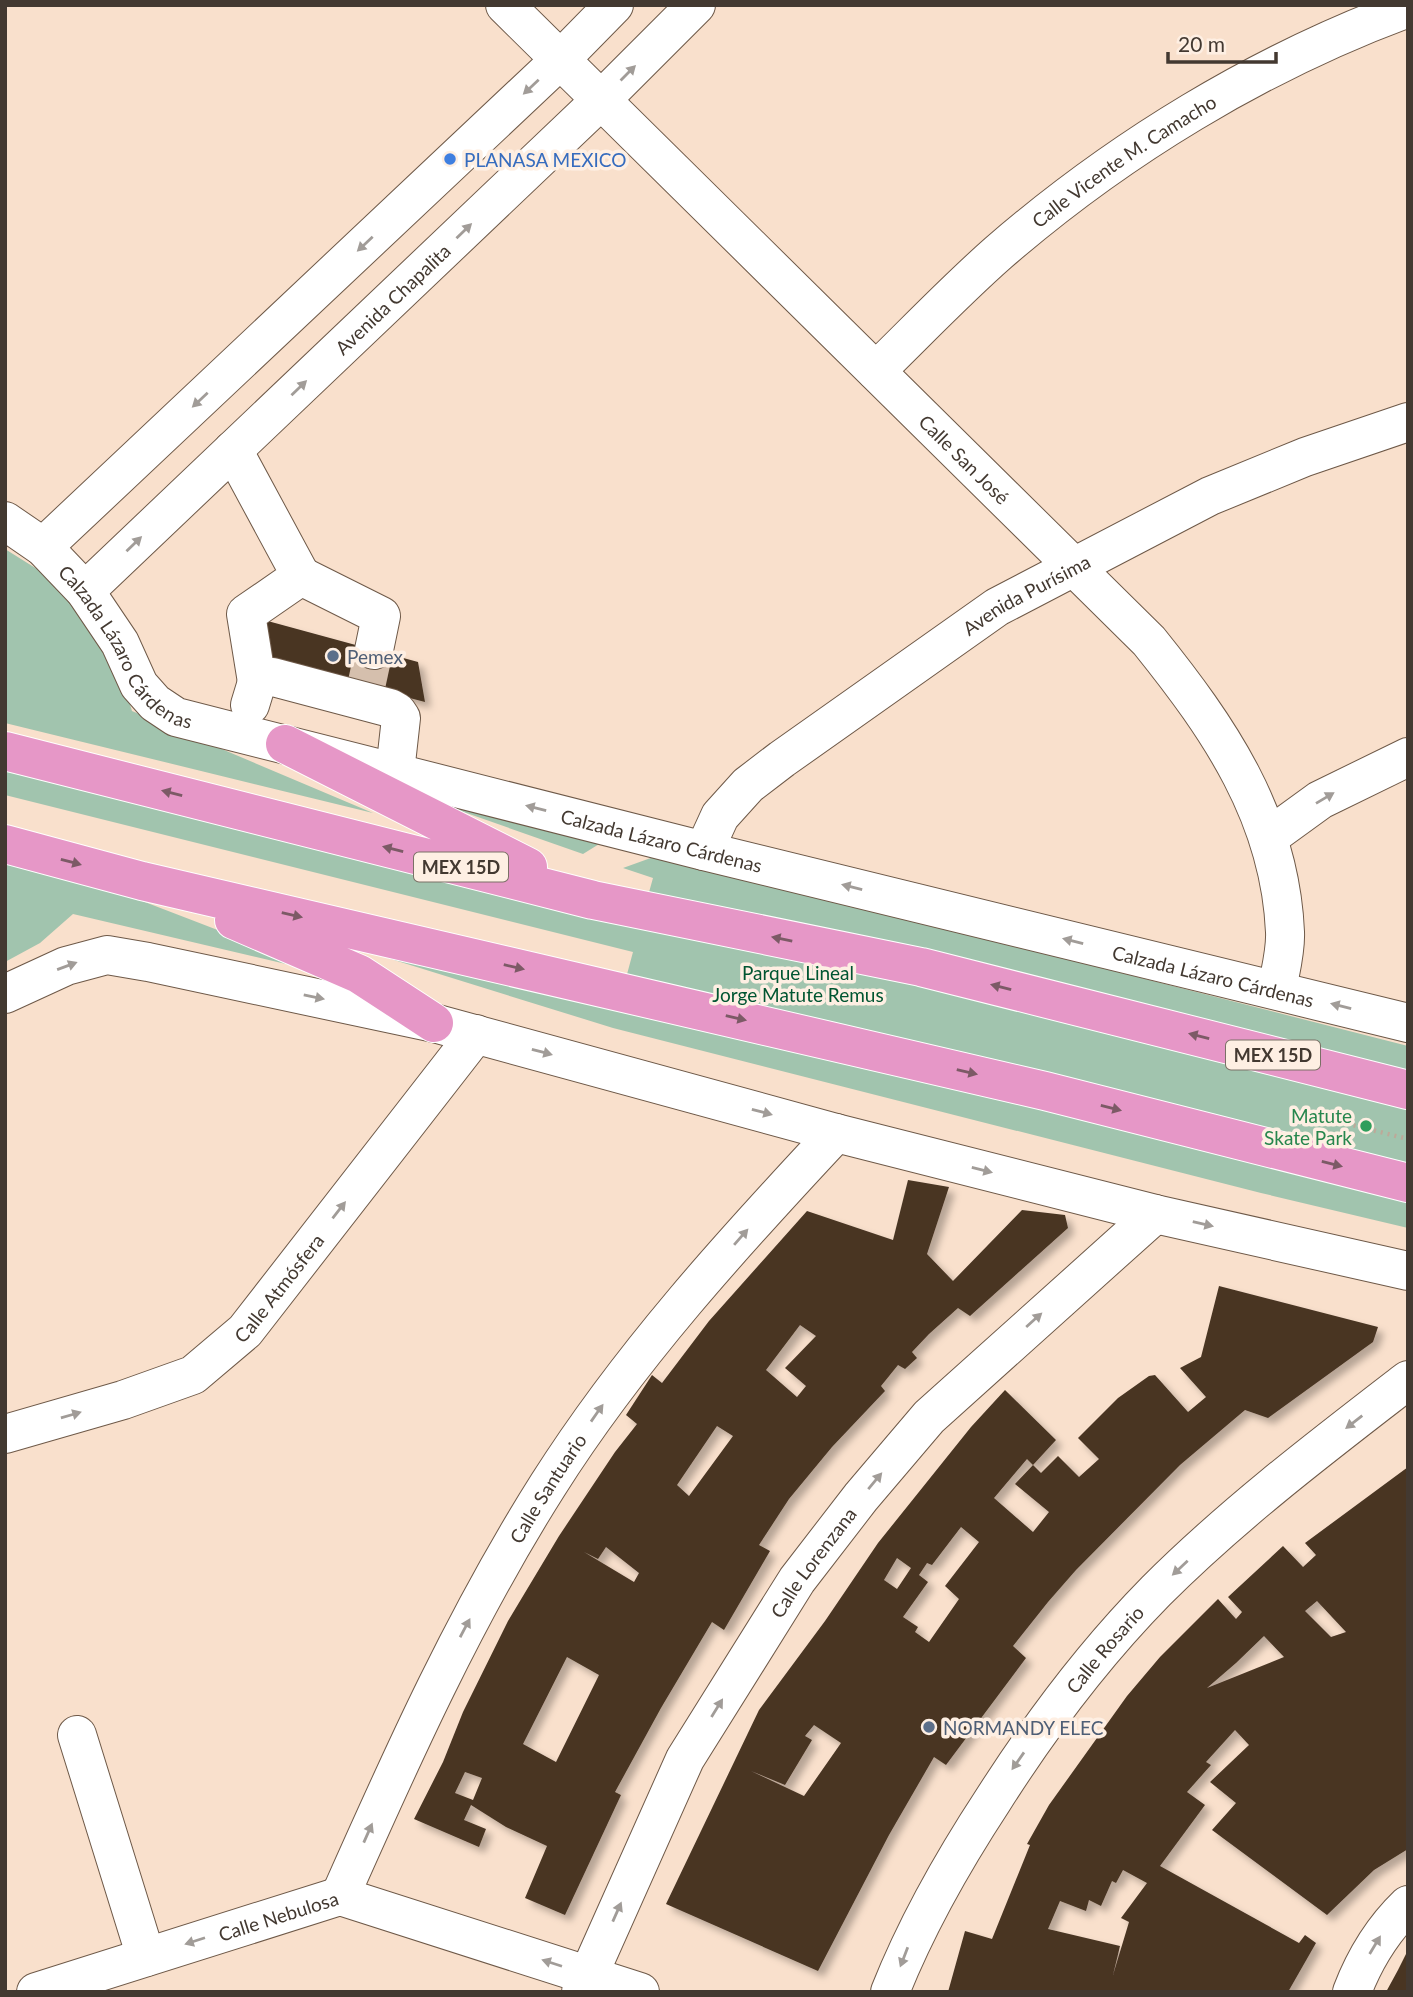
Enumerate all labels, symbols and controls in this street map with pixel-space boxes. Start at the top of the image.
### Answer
scale bar [1168,21,1276,65]
text: 20 m [1178,31,1225,56]
one-way arrow [620,65,636,81]
one-way arrow [523,79,540,95]
street label: Calle Vicente M. Camacho [1027,89,1220,232]
place label: PLANASA MEXICO [464,148,626,171]
marker: PLANASA MEXICO [442,151,458,167]
one-way arrow [455,223,472,239]
one-way arrow [357,235,374,251]
street label: Avenida Chapalita [330,239,454,359]
one-way arrow [290,380,307,396]
one-way arrow [192,391,209,407]
street label: Calle San José [915,410,1014,508]
one-way arrow [125,537,142,553]
street label: Avenida Purísima [958,549,1094,639]
street label: Calzada Lázaro Cárdenas [54,560,195,732]
place label: Pemex [347,645,403,668]
marker: Pemex [325,648,341,664]
one-way arrow [161,787,183,798]
one-way arrow [1316,792,1335,804]
one-way arrow [525,802,547,813]
street label: Calzada Lázaro Cárdenas [559,804,765,876]
one-way arrow [382,843,404,854]
road number: MEX 15D [414,852,508,882]
one-way arrow [60,857,82,868]
one-way arrow [841,881,863,892]
one-way arrow [281,910,303,921]
one-way arrow [771,933,793,944]
one-way arrow [1062,935,1084,946]
street label: Calzada Lázaro Cárdenas [1110,940,1316,1011]
one-way arrow [57,961,78,972]
park label: Parque Lineal Jorge Matute Remus [712,961,884,1006]
one-way arrow [503,962,525,973]
one-way arrow [990,981,1012,992]
one-way arrow [303,992,325,1003]
one-way arrow [1330,1000,1352,1011]
one-way arrow [725,1013,747,1024]
one-way arrow [1188,1030,1210,1041]
road number: MEX 15D [1226,1040,1320,1070]
one-way arrow [532,1048,553,1058]
one-way arrow [956,1067,978,1078]
one-way arrow [1100,1103,1122,1114]
place label: Matute Skate Park [1264,1104,1352,1149]
one-way arrow [751,1108,772,1118]
marker: Matute Skate Park [1358,1118,1374,1134]
one-way arrow [1321,1159,1343,1170]
one-way arrow [971,1165,993,1176]
one-way arrow [332,1201,346,1219]
one-way arrow [1192,1219,1214,1230]
one-way arrow [733,1228,749,1246]
street label: Calle Atmósfera [229,1229,328,1347]
one-way arrow [1026,1313,1043,1328]
one-way arrow [590,1404,604,1422]
one-way arrow [61,1410,82,1420]
one-way arrow [1345,1414,1363,1429]
street label: Calle Santuario [504,1429,590,1547]
one-way arrow [867,1473,882,1491]
street label: Calle Lorenzana [765,1502,861,1622]
one-way arrow [1172,1560,1189,1576]
street label: Calle Rosario [1061,1600,1148,1698]
one-way arrow [459,1618,471,1637]
one-way arrow [711,1699,724,1718]
place label: NORMANDY ELEC [943,1716,1104,1739]
marker: NORMANDY ELEC [921,1719,937,1735]
one-way arrow [1011,1752,1025,1770]
one-way arrow [362,1823,374,1843]
street label: Calle Nebulosa [215,1886,341,1945]
one-way arrow [611,1902,623,1922]
one-way arrow [1369,1936,1381,1955]
one-way arrow [185,1937,206,1947]
one-way arrow [898,1947,909,1968]
one-way arrow [542,1957,563,1967]

